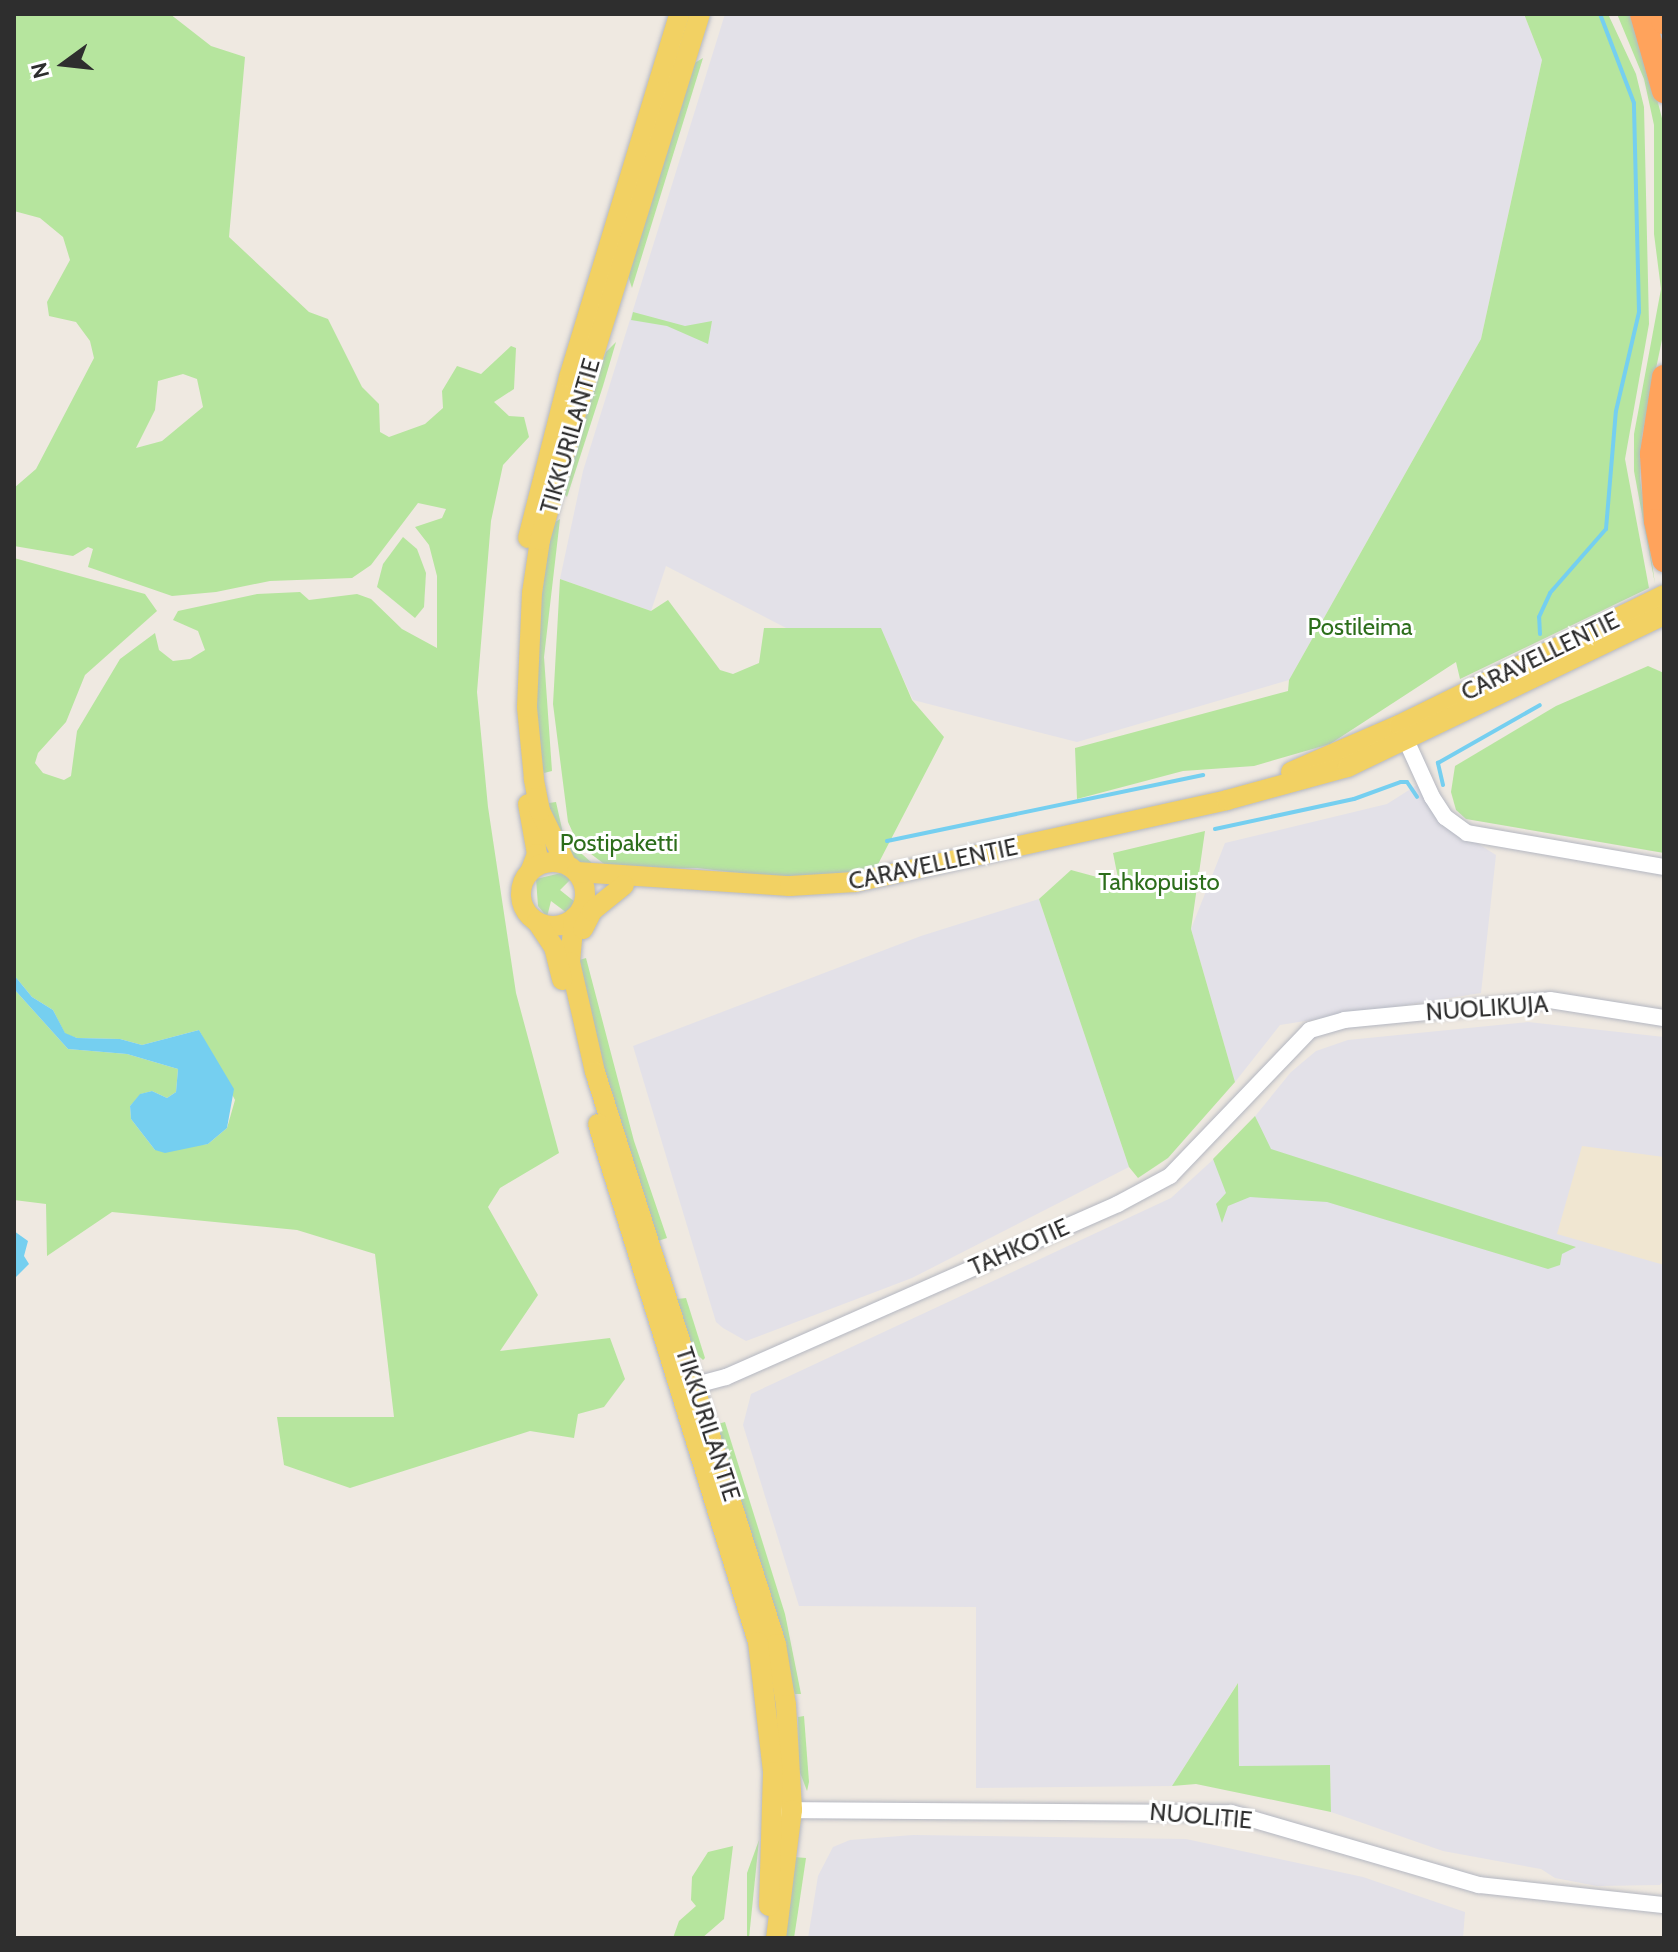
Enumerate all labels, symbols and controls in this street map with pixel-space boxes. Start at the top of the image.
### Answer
north arrow [24,24,104,104]
text: N [25,59,55,81]
street label: TIKKURILANTIE [534,355,606,517]
street label: CARAVELLENTIE [1456,605,1624,707]
park label: Postileima [1307,613,1413,641]
park label: Postipaketti [560,829,678,857]
street label: CARAVELLENTIE [846,832,1020,896]
park label: Tahkopuisto [1098,868,1220,896]
street label: NUOLIKUJA [1425,989,1549,1027]
street label: TAHKOTIE [965,1212,1073,1282]
street label: TIKKURILANTIE [670,1343,746,1505]
street label: NUOLITIE [1148,1797,1254,1835]

